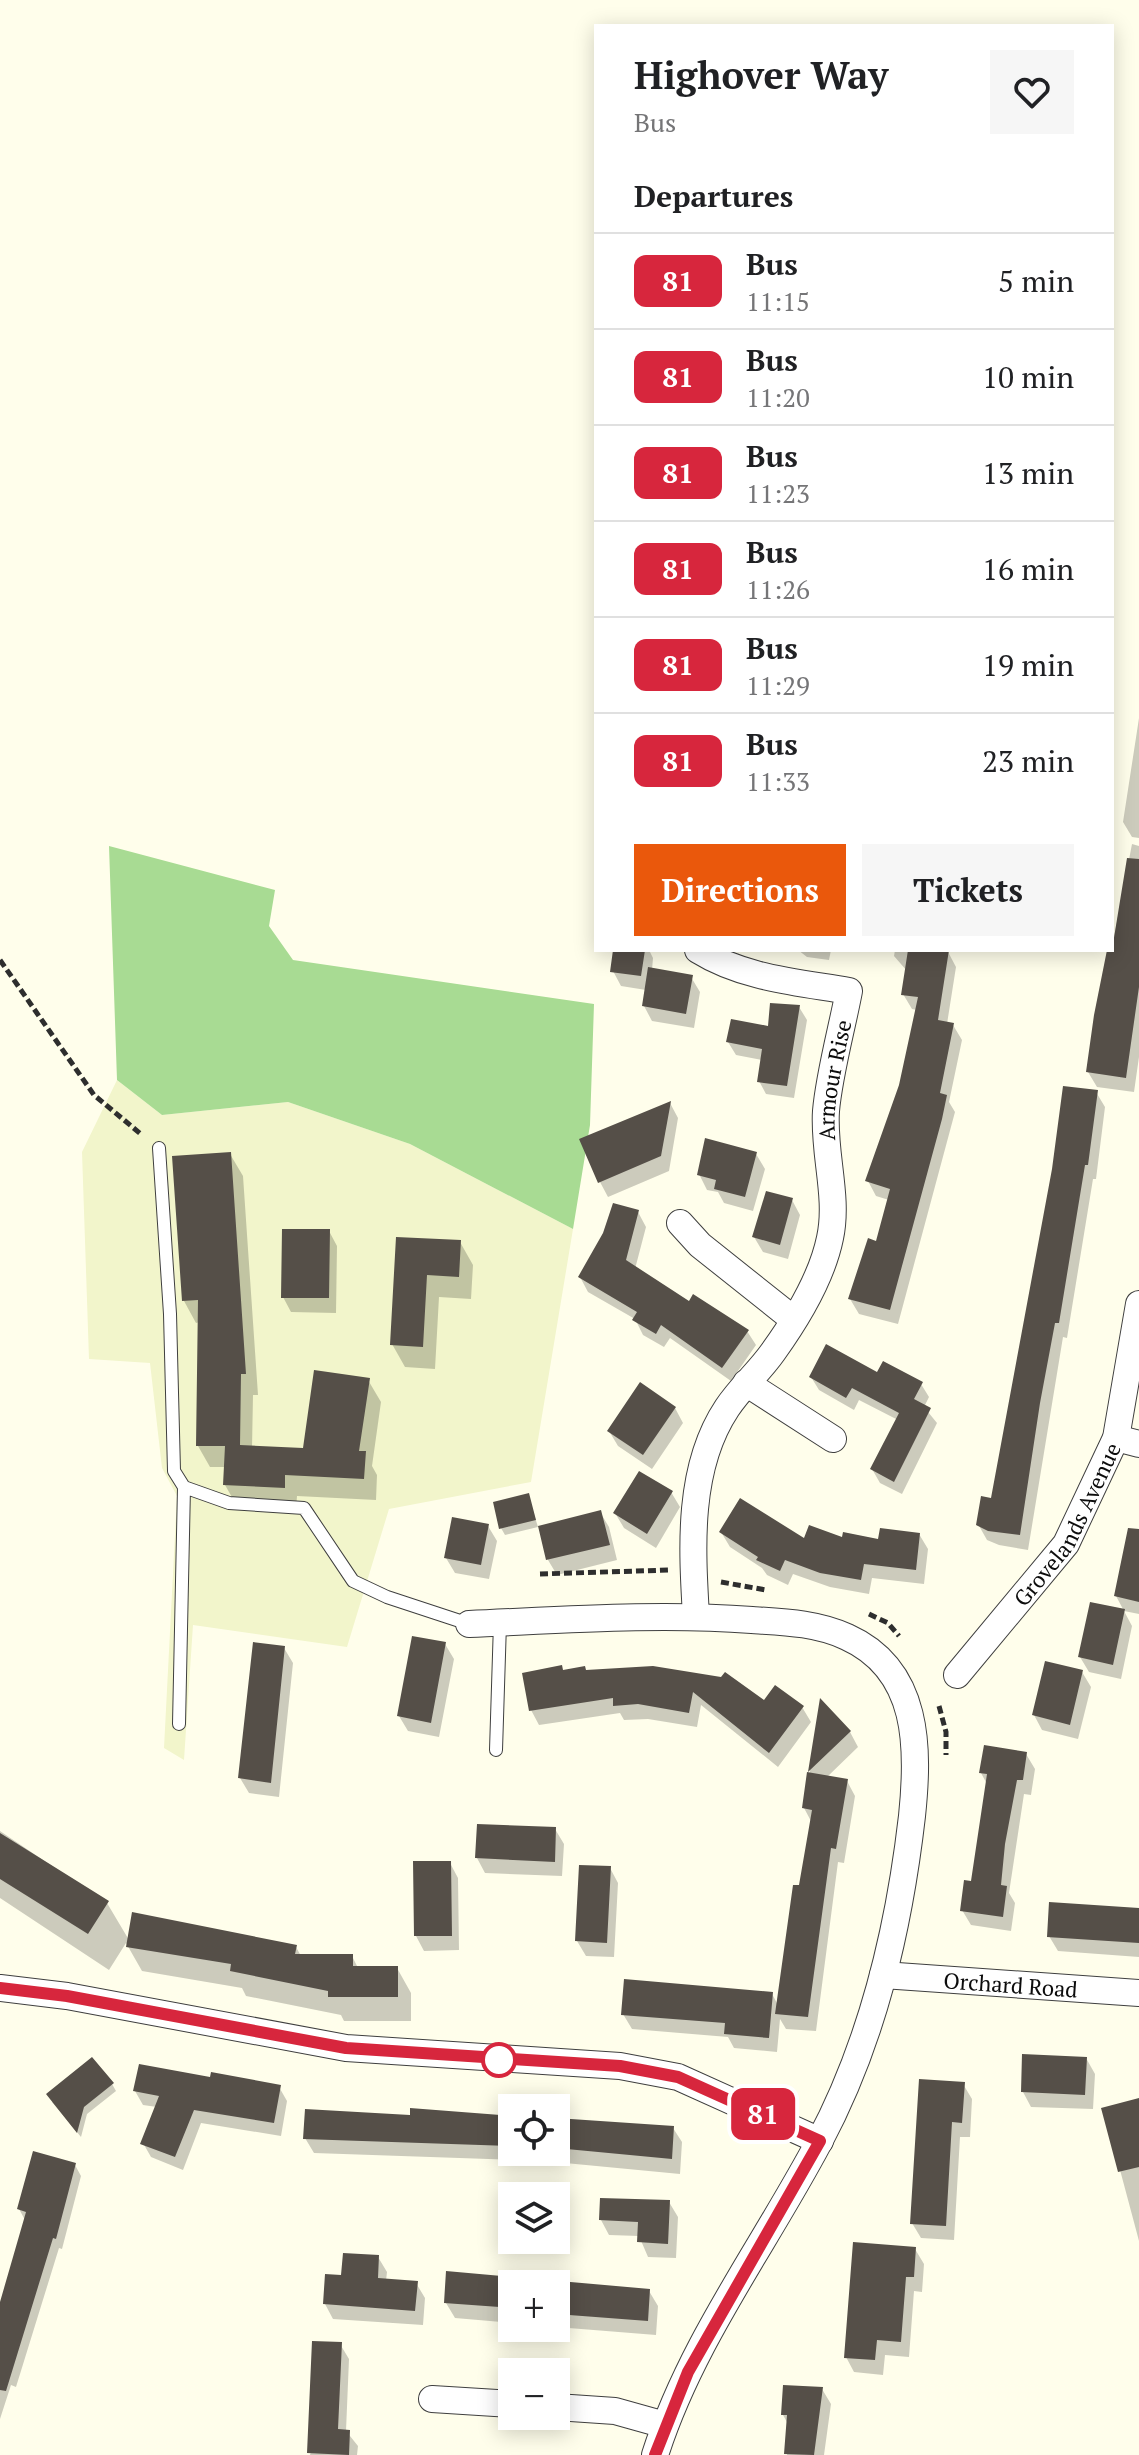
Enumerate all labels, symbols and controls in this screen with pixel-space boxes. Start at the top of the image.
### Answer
text: Highover Way [634,50,888,100]
button: heart [990,50,1074,134]
text: Bus [634,105,676,139]
text: Departures [634,176,793,216]
text: Bus [746,244,798,284]
text: 5 min [998,261,1074,301]
text: 81 [662,262,694,299]
text: 11:15 [746,284,810,318]
text: Bus [746,340,798,380]
text: 10 min [982,357,1074,397]
text: 81 [662,358,694,395]
text: 11:20 [746,380,810,414]
text: Bus [746,436,798,476]
text: 13 min [982,453,1074,493]
text: 81 [662,454,694,491]
text: 11:23 [746,476,810,510]
text: Bus [746,532,798,572]
text: 16 min [982,549,1074,589]
text: 81 [662,550,694,587]
text: 11:26 [746,572,810,606]
text: Bus [746,628,798,668]
text: 19 min [982,645,1074,685]
text: 81 [662,646,694,683]
text: 11:29 [746,668,810,702]
text: Bus [746,724,798,764]
text: 23 min [982,741,1074,781]
text: 81 [662,742,694,779]
text: 11:33 [746,764,810,798]
button: Directions [634,844,846,936]
button: Tickets [862,844,1074,936]
street label: Armour Rise [811,1017,857,1141]
street label: Grovelands Avenue [1006,1437,1126,1612]
street label: Orchard Road [943,1965,1079,2003]
unlabelled marker [482,2043,516,2077]
line badge: 81 [727,2088,799,2140]
map controls [498,2094,570,2430]
button: locate [498,2094,570,2166]
text: 81 [747,2095,779,2132]
button: layers [498,2182,570,2254]
button: + [498,2270,570,2342]
button: − [498,2358,570,2430]

